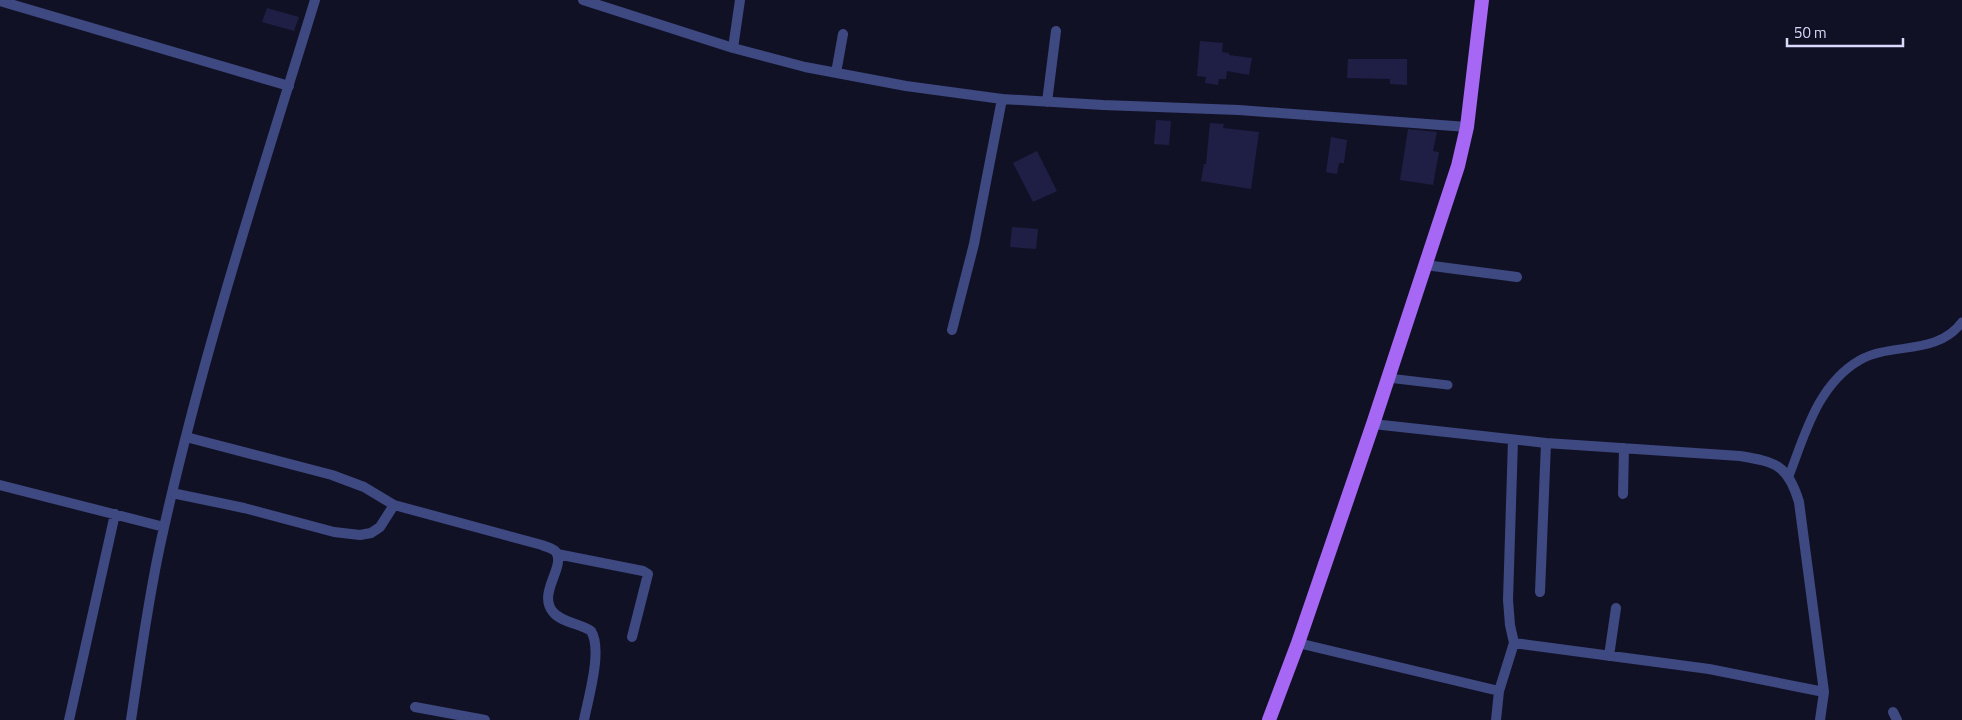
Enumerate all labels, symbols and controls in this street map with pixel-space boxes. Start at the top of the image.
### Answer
scale bar [1787,15,1903,47]
text: 50 m [1794,21,1827,44]

